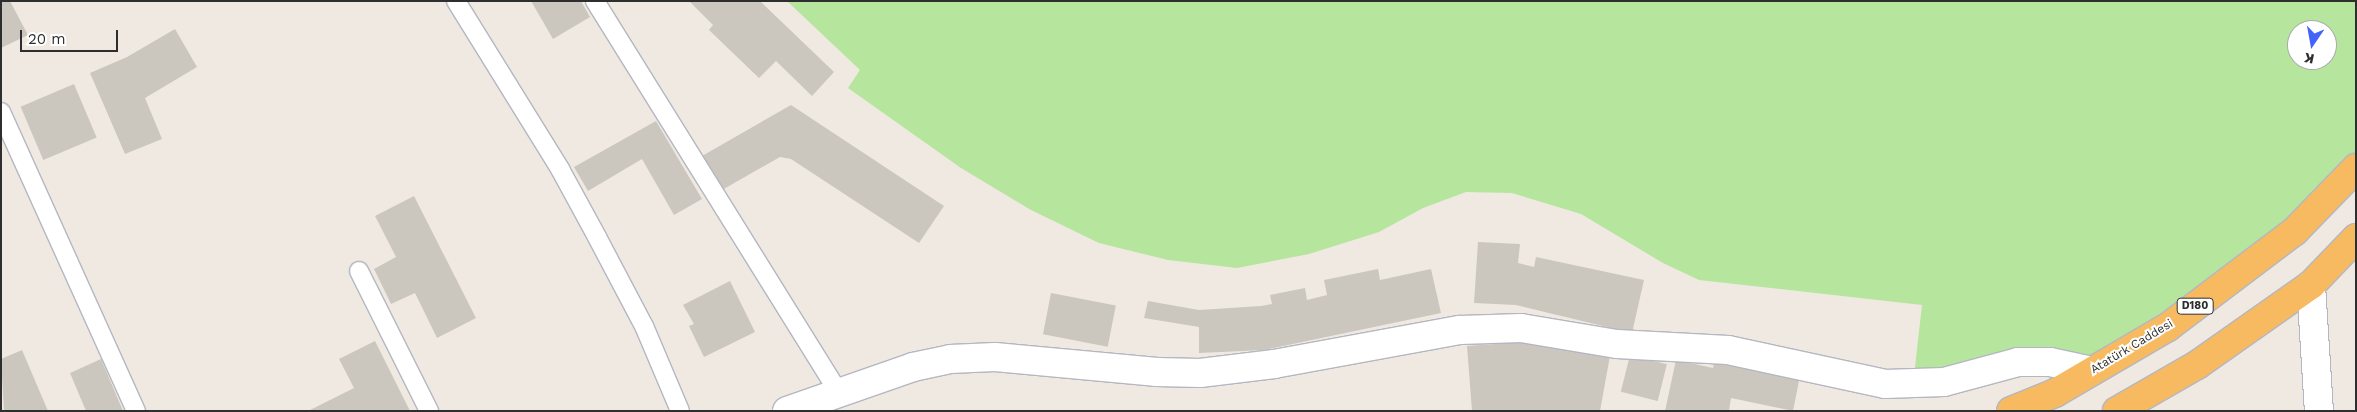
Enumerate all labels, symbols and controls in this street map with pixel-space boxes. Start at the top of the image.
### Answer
scale bar [22,20,120,52]
north arrow [2287,20,2337,70]
text: 20 m [28,30,66,48]
text: K [2303,50,2316,68]
road number: D180 [2176,298,2214,314]
street label: Atatürk Caddesi [2088,317,2176,377]

